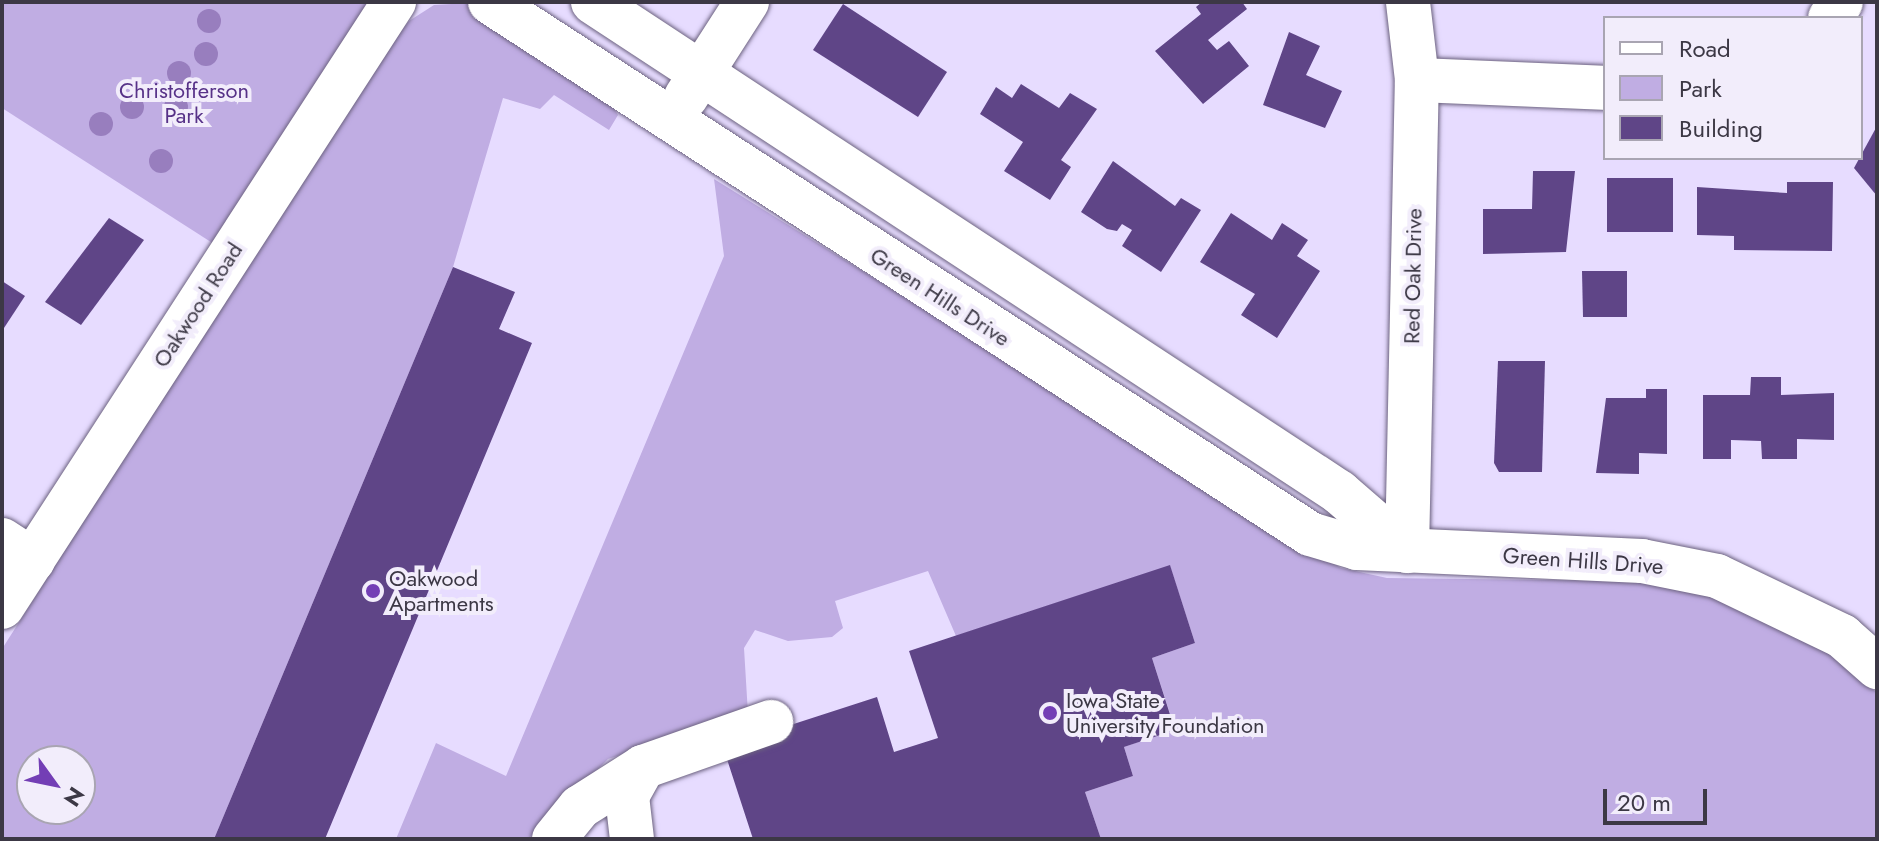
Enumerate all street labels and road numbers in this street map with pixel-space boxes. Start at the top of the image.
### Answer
street label: Red Oak Drive [1399,208,1427,344]
street label: Oakwood Road [148,238,248,372]
street label: Green Hills Drive [865,242,1015,352]
street label: Green Hills Drive [1502,542,1664,580]

